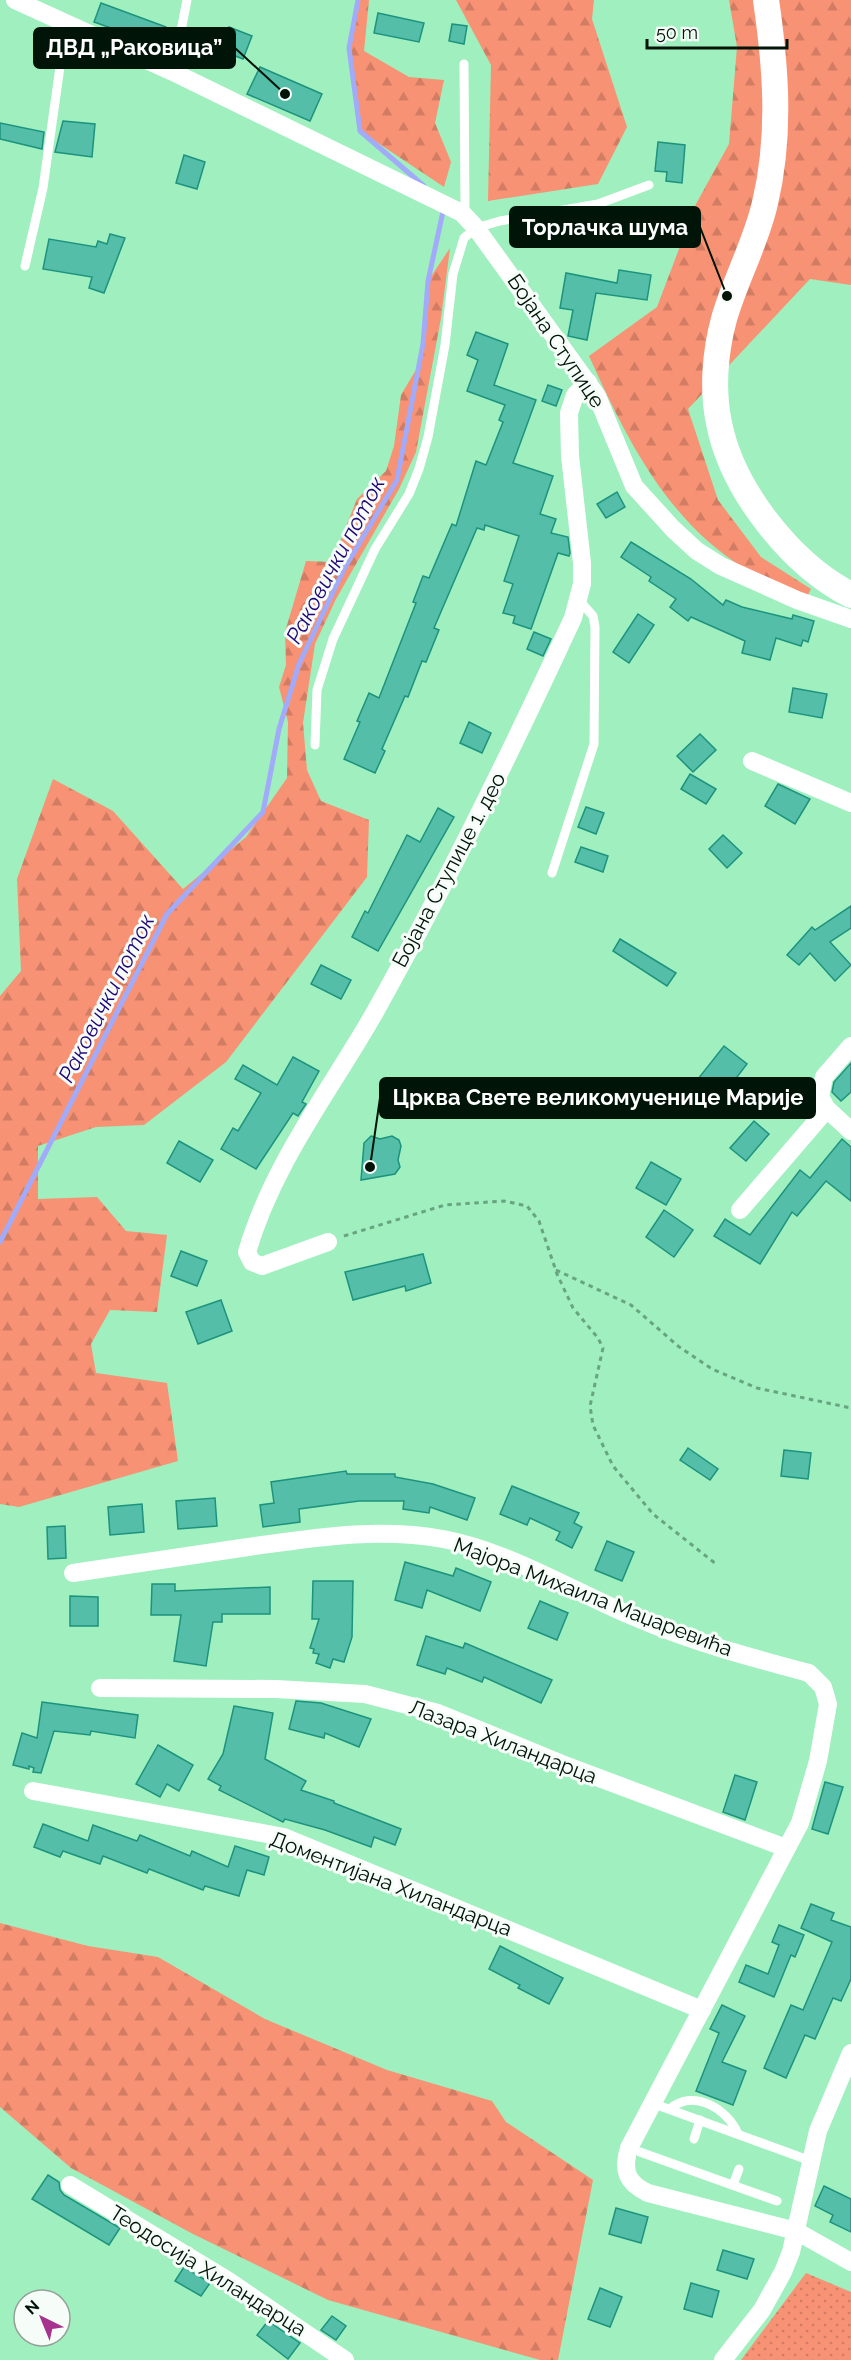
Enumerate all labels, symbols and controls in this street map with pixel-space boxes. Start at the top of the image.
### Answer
scale bar [647,12,786,50]
text: 50 m [656,22,698,43]
callout: ДВД „Раковица” [34,28,235,68]
text: ДВД „Раковица” [46,34,222,60]
callout: Торлачка шума [510,207,700,247]
text: Торлачка шума [522,214,688,240]
street label: Бојана Ступице [502,269,610,412]
water label: Раковички поток [280,472,390,648]
street label: Бојана Ступице 1. део [387,768,510,971]
water label: Раковички поток [52,910,160,1086]
callout: Црква Свете великомученице Марије [380,1078,815,1118]
text: Црква Свете великомученице Марије [392,1084,804,1110]
street label: Мајора Михаила Маџаревића [450,1532,736,1661]
street label: Лазара Хиландарца [406,1694,601,1789]
street label: Доментијана Хиландарца [267,1826,516,1941]
street label: Теодосија Хиландарца [105,2200,311,2341]
north arrow [12,2288,72,2348]
text: N [21,2296,43,2319]

